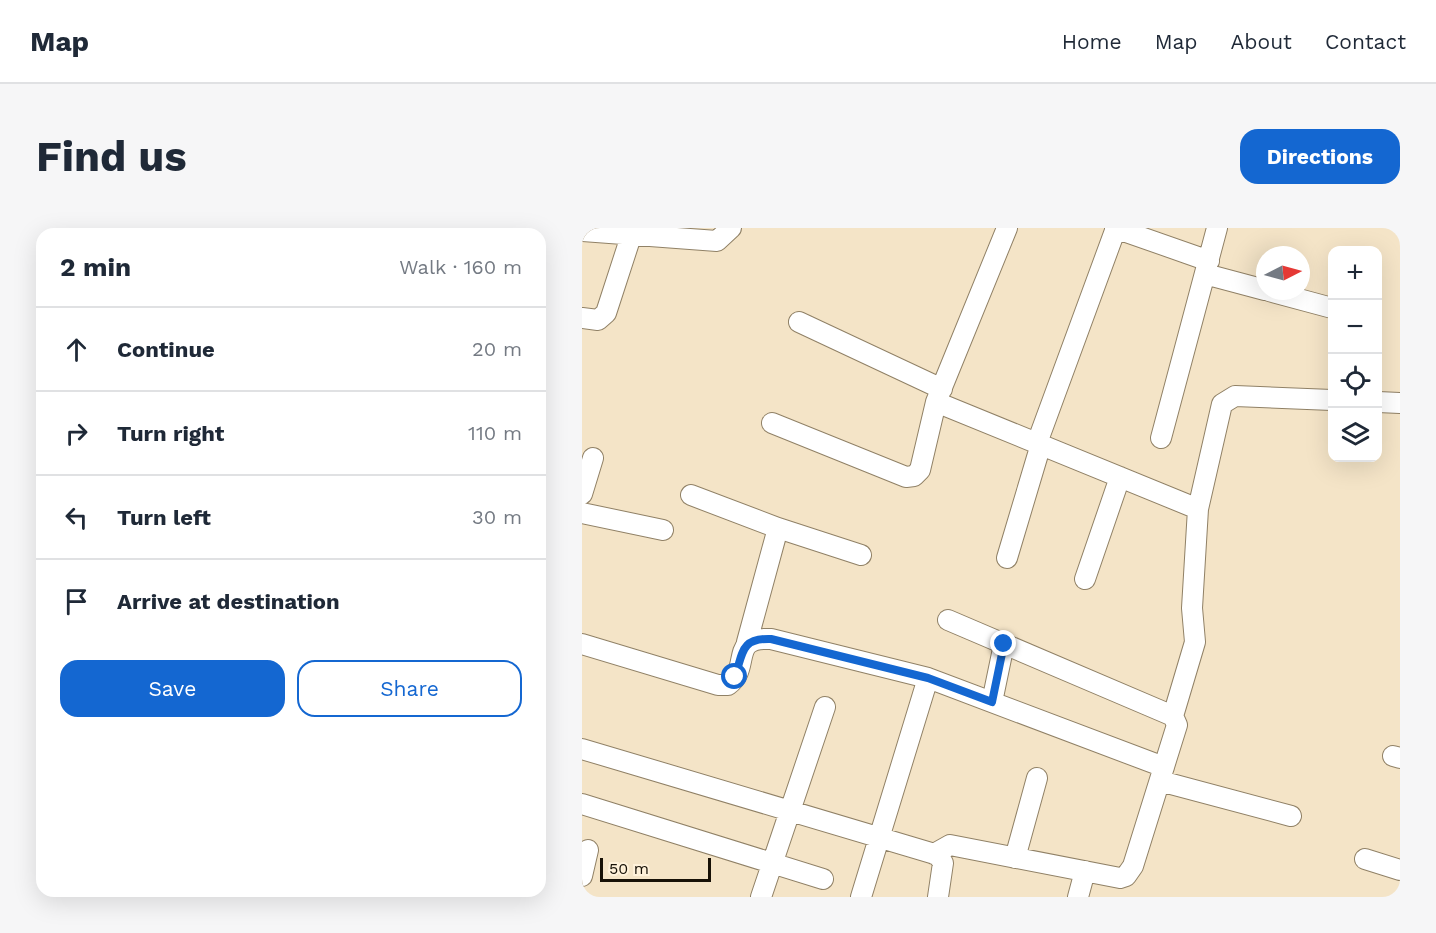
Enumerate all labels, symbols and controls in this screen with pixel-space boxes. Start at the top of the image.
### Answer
text: Map [30,25,89,58]
text: Home [1062,29,1122,54]
text: Map [1155,29,1198,54]
text: About [1231,29,1292,54]
text: Contact [1325,29,1406,54]
button: Directions [1240,129,1400,184]
text: Find us [36,132,187,181]
north arrow [1256,246,1310,300]
map controls [1328,246,1382,462]
button: + [1328,246,1382,300]
text: 2 min [60,252,131,282]
text: Walk · 160 m [399,255,522,279]
button: − [1328,300,1382,354]
icon: ahead [60,333,93,366]
text: Continue [117,337,215,362]
text: 20 m [472,337,522,361]
button: locate [1328,354,1382,408]
button: layers [1328,408,1382,462]
icon: right [60,417,93,450]
text: Turn right [117,421,224,446]
text: 110 m [468,421,522,445]
icon: left [60,501,93,534]
text: Turn left [117,505,211,530]
text: 30 m [472,505,522,529]
icon: arrive [60,585,93,618]
text: Arrive at destination [117,589,340,614]
route end [990,630,1016,656]
button: Save [60,660,285,717]
button: Share [297,660,522,717]
route start [721,663,747,689]
scale bar [600,855,711,882]
text: 50 m [609,859,649,878]

